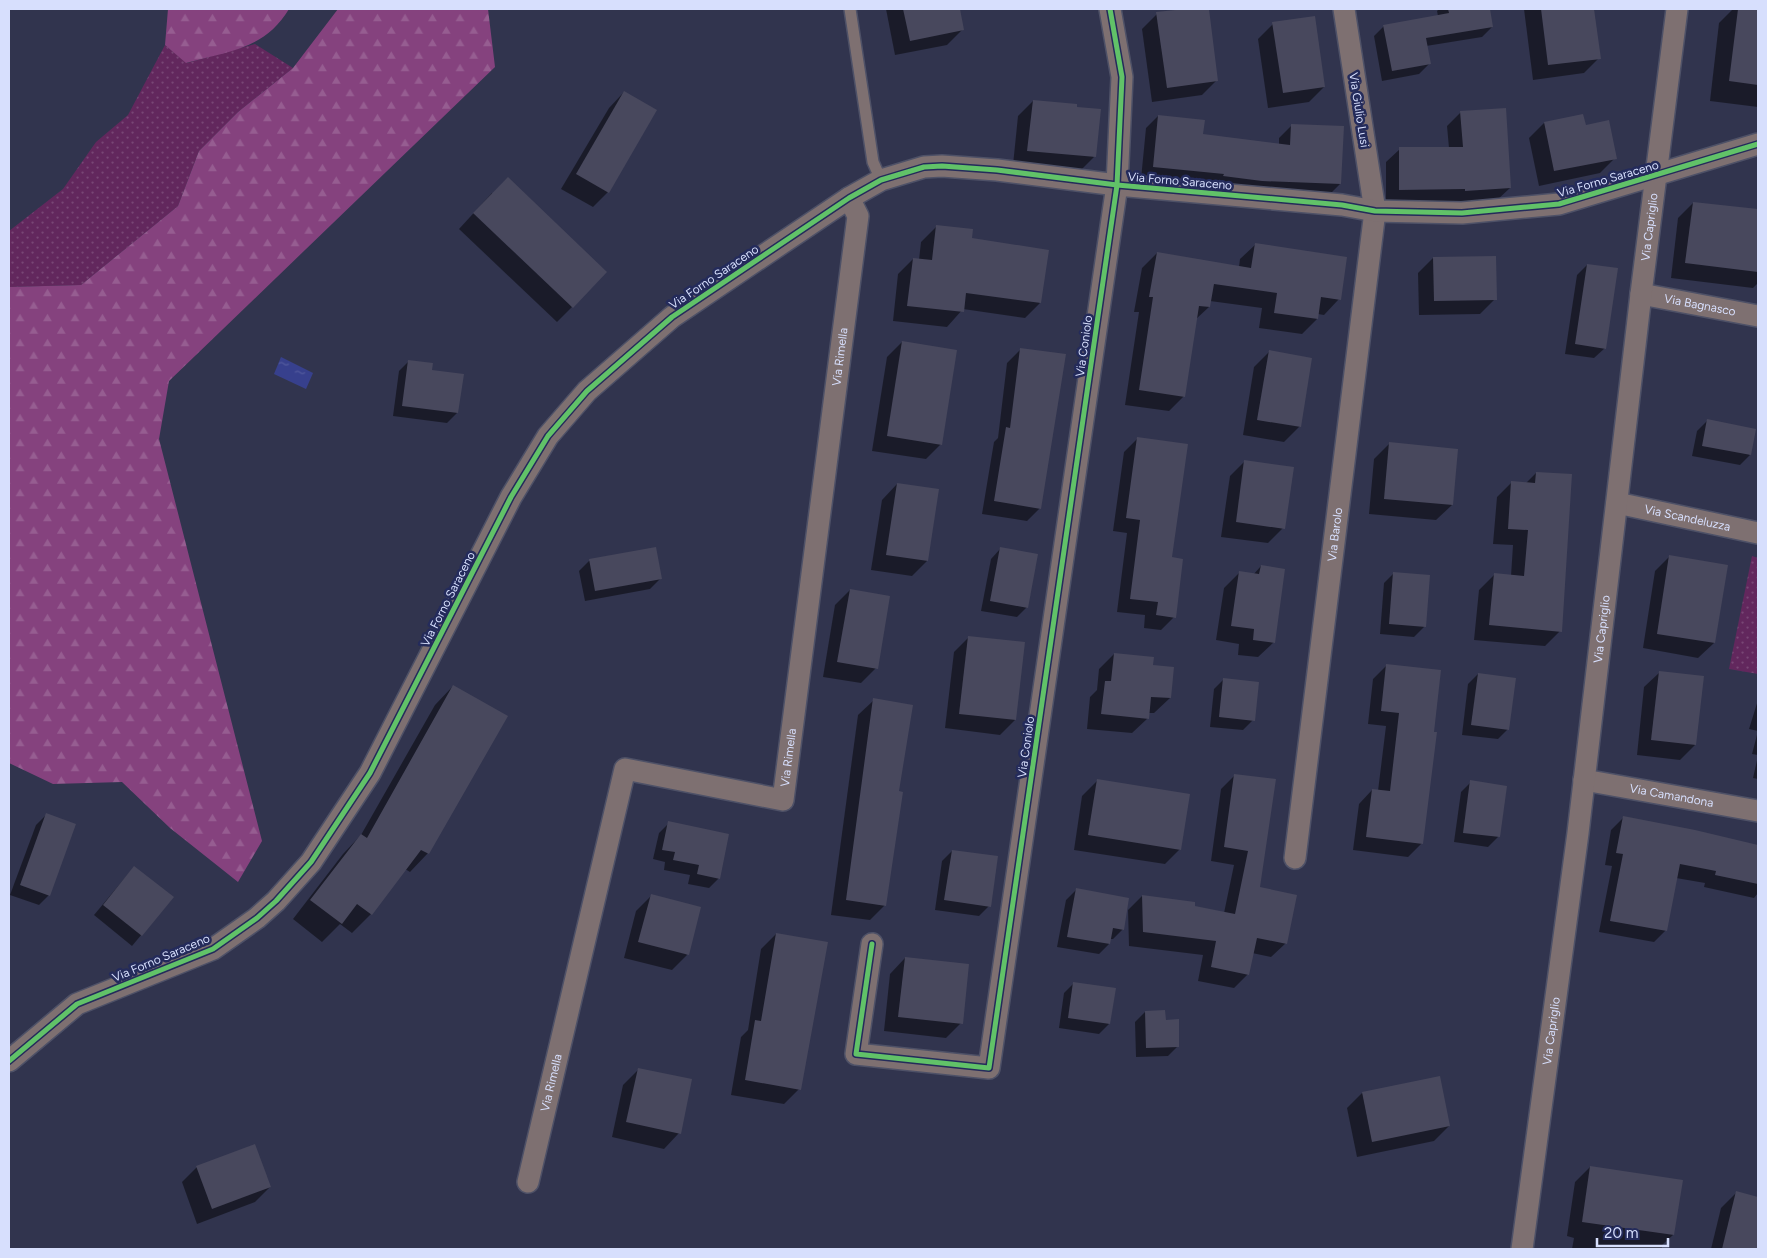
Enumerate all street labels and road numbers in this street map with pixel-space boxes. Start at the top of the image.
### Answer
street label: Via Giulio Lusi [1346,72,1372,148]
street label: Via Forno Saraceno [1556,158,1660,200]
street label: Via Forno Saraceno [1127,169,1233,193]
street label: Via Capriglio [1638,192,1661,262]
street label: Via Forno Saraceno [667,242,761,312]
street label: Via Bagnasco [1663,291,1737,319]
street label: Via Coniolo [1073,314,1095,378]
street label: Via Rimella [829,327,851,387]
street label: Via Scandeluzza [1643,502,1732,534]
street label: Via Barolo [1325,507,1345,562]
street label: Via Forno Saraceno [418,549,478,649]
street label: Via Capriglio [1591,594,1613,664]
street label: Via Coniolo [1015,715,1037,779]
street label: Via Rimella [778,728,799,788]
street label: Via Camandona [1629,781,1715,810]
street label: Via Forno Saraceno [110,931,212,985]
street label: Via Capriglio [1540,996,1563,1066]
street label: Via Rimella [538,1053,565,1113]

